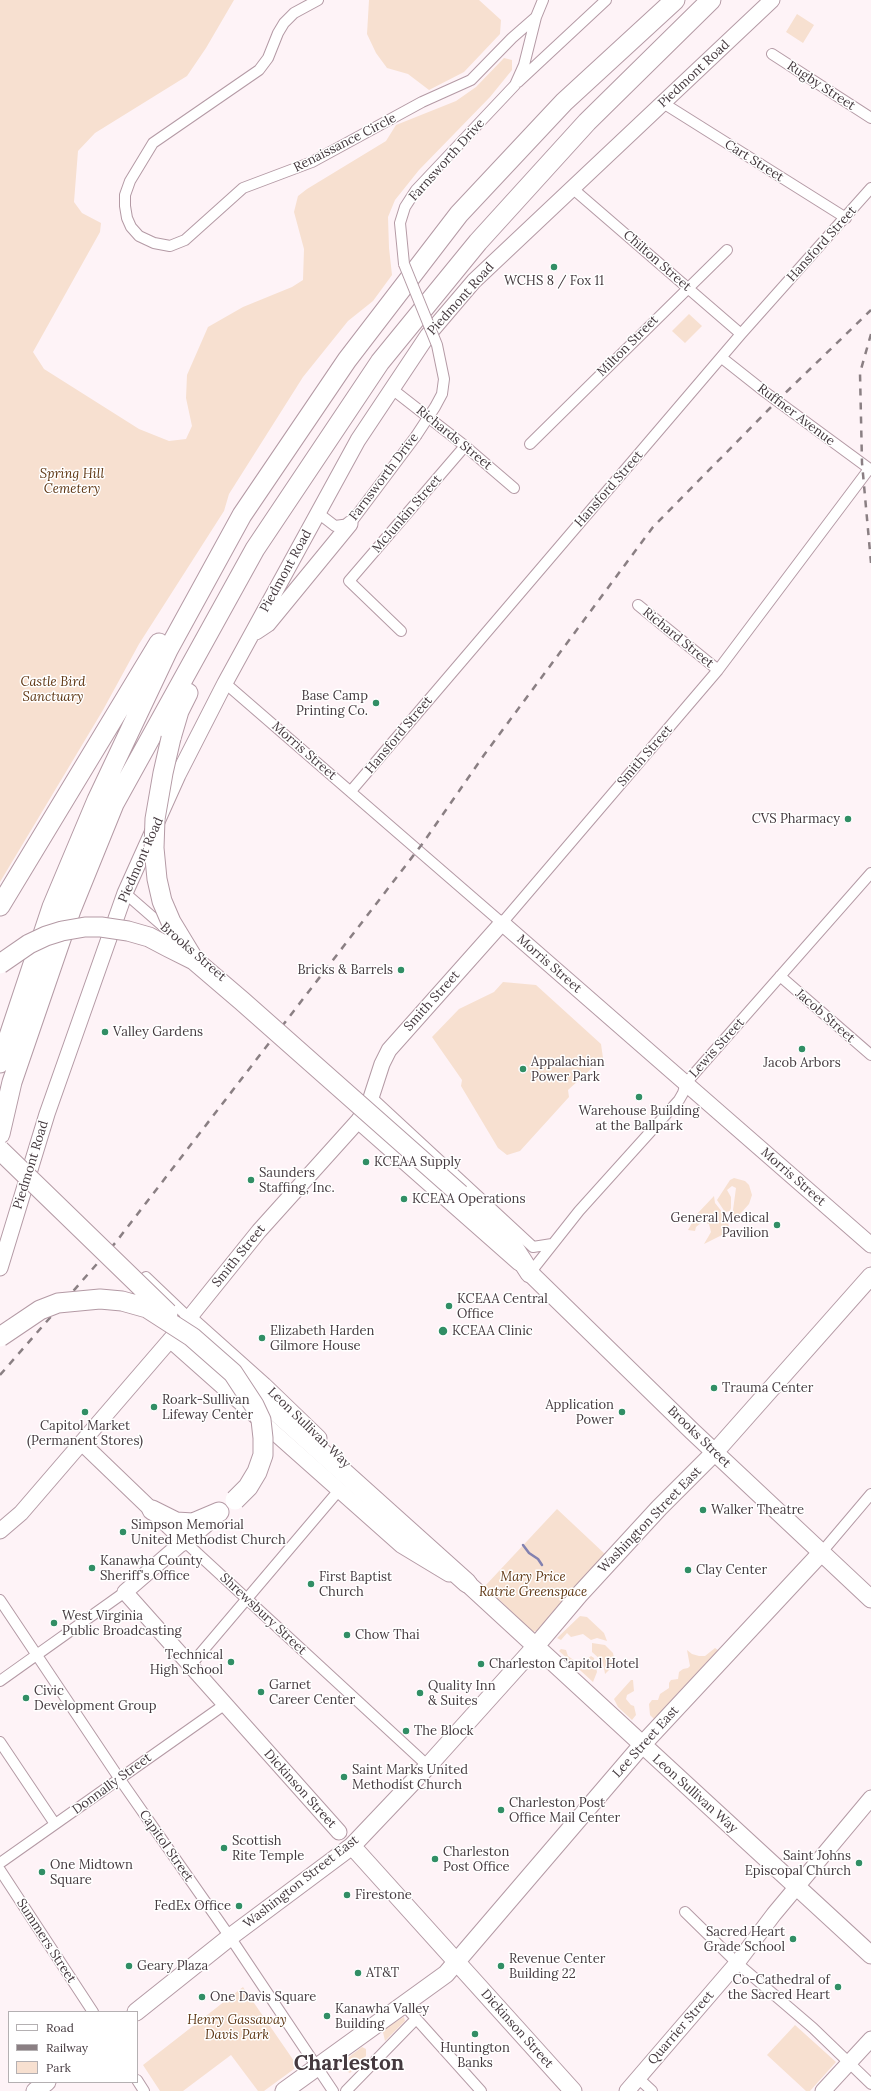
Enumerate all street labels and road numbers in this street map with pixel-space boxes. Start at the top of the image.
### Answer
street label: Piedmont Road [655,37,733,111]
street label: Rugby Street [784,58,858,114]
street label: Renaissance Circle [291,110,399,176]
street label: Farnsworth Drive [406,116,488,204]
street label: Cart Street [722,137,786,185]
street label: Hansford Street [784,203,860,285]
street label: Chilton Street [620,227,694,295]
street label: Piedmont Road [424,260,498,338]
street label: Milton Street [594,312,662,380]
street label: Ruffner Avenue [754,381,838,449]
street label: Richards Street [413,403,495,473]
street label: Farnsworth Drive [346,430,422,524]
street label: Hansford Street [572,448,646,530]
street label: McJunkin Street [369,472,445,556]
street label: Piedmont Road [257,527,315,615]
street label: Richard Street [639,605,717,671]
street label: Hansford Street [362,693,436,777]
street label: Morris Street [268,719,340,783]
street label: Smith Street [614,722,676,790]
street label: Piedmont Road [115,815,167,905]
street label: Brooks Street [157,919,229,985]
street label: Morris Street [513,932,585,996]
street label: Smith Street [401,968,463,1034]
street label: Jacob Street [792,986,858,1046]
street label: Lewis Street [686,1015,748,1081]
street label: Piedmont Road [10,1119,52,1211]
street label: Morris Street [757,1145,829,1209]
street label: Smith Street [209,1222,269,1290]
street label: Leon Sullivan Way [264,1384,354,1472]
street label: Brooks Street [664,1403,734,1471]
street label: Washington Street East [595,1464,705,1576]
street label: Shrewsbury Street [217,1570,309,1658]
street label: Lee Street East [610,1703,682,1781]
street label: Dickinson Street [261,1746,339,1832]
street label: Donnally Street [69,1750,155,1818]
street label: Leon Sullivan Way [649,1752,741,1836]
street label: Capitol Street [136,1807,196,1885]
street label: Washington Street East [240,1832,362,1932]
street label: Summers Street [13,1896,79,1986]
street label: Dickinson Street [478,1986,556,2072]
street label: Quarrier Street [645,1988,717,2068]

